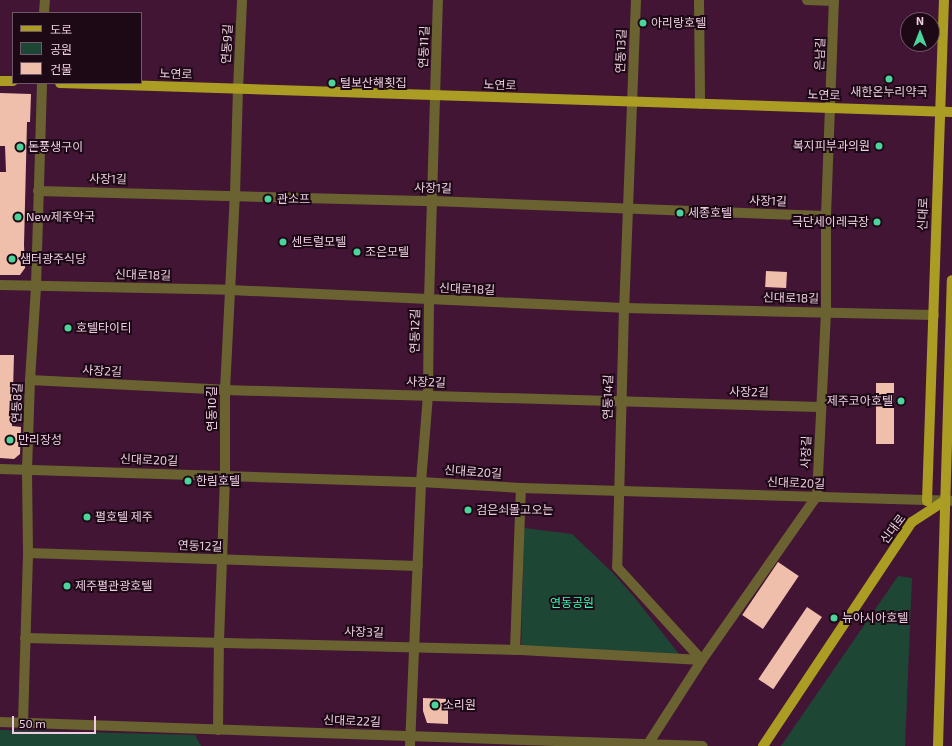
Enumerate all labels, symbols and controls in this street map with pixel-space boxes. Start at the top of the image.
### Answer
legend [12,12,142,84]
north arrow [900,12,940,52]
text: N [916,14,924,27]
place label: 아리랑호텔 [651,16,706,30]
marker: 아리랑호텔 [638,18,648,28]
text: 도로 [50,22,72,36]
street label: 연동9길 [219,24,235,64]
street label: 연동11길 [416,25,432,69]
street label: 연동13길 [613,28,629,74]
street label: 은남길 [812,37,828,71]
text: 공원 [50,42,72,56]
text: 건물 [50,62,72,76]
street label: 노연로 [159,66,193,82]
marker: 새한온누리약국 [884,74,894,84]
place label: 털보산해횟집 [340,76,406,90]
street label: 노연로 [483,77,517,93]
marker: 털보산해횟집 [327,78,337,88]
place label: 새한온누리약국 [850,85,928,99]
street label: 노연로 [807,87,841,103]
place label: 복지피부과의원 [793,139,870,153]
place label: 돈풍생구이 [28,140,83,154]
marker: 복지피부과의원 [873,140,885,152]
marker: 돈풍생구이 [15,142,25,152]
street label: 사장1길 [89,171,127,187]
street label: 사장1길 [414,180,452,196]
place label: 관소프 [277,192,310,206]
marker: 관소프 [262,193,274,205]
street label: 사장1길 [749,193,787,209]
street label: 신대로 [915,197,931,231]
place label: 세종호텔 [688,206,732,220]
marker: 세종호텔 [675,208,685,218]
place label: New제주약국 [26,210,95,224]
marker: New제주약국 [13,212,23,222]
place label: 극단세이레극장 [792,215,869,229]
marker: 극단세이레극장 [872,217,882,227]
place label: 센트럴모텔 [291,235,346,249]
marker: 센트럴모텔 [278,237,288,247]
place label: 조은모텔 [365,245,409,259]
marker: 조은모텔 [352,247,362,257]
place label: 샘터광주식당 [20,252,86,266]
marker: 샘터광주식당 [7,254,17,264]
street label: 신대로18길 [115,267,171,283]
street label: 신대로18길 [439,281,495,297]
street label: 신대로18길 [763,290,819,306]
street label: 연동12길 [407,309,423,353]
place label: 호텔타이티 [76,321,131,335]
marker: 호텔타이티 [63,323,73,333]
street label: 사장2길 [82,363,122,379]
street label: 사장2길 [406,374,446,390]
street label: 연동14길 [600,374,616,420]
street label: 연동8길 [9,383,25,423]
street label: 사장2길 [729,384,769,400]
street label: 연동10길 [205,386,219,432]
place label: 제주코아호텔 [827,394,893,408]
marker: 제주코아호텔 [896,396,906,406]
place label: 만리장성 [18,433,62,447]
marker: 만리장성 [5,435,15,445]
street label: 사장길 [798,435,814,469]
street label: 신대로20길 [120,452,178,468]
street label: 신대로20길 [443,463,503,481]
place label: 한림호텔 [196,474,240,488]
street label: 신대로20길 [767,475,825,491]
marker: 한림호텔 [183,476,193,486]
place label: 검은쇠몰고오는 [476,503,553,517]
marker: 검은쇠몰고오는 [463,505,473,515]
place label: 펄호텔 제주 [95,510,153,524]
street label: 신대로 [877,511,909,547]
marker: 펄호텔 제주 [82,512,92,522]
street label: 연동12길 [177,538,223,554]
place label: 제주펄관광호텔 [75,579,152,593]
marker: 제주펄관광호텔 [62,581,72,591]
park label: 연동공원 [550,596,594,610]
place label: 뉴아시아호텔 [842,611,908,625]
marker: 뉴아시아호텔 [829,613,839,623]
street label: 사장3길 [344,624,384,640]
place label: 소리원 [443,698,476,712]
marker: 소리원 [430,700,440,710]
scale bar [14,708,98,734]
street label: 신대로22길 [323,713,381,729]
text: 50 m [19,716,46,730]

